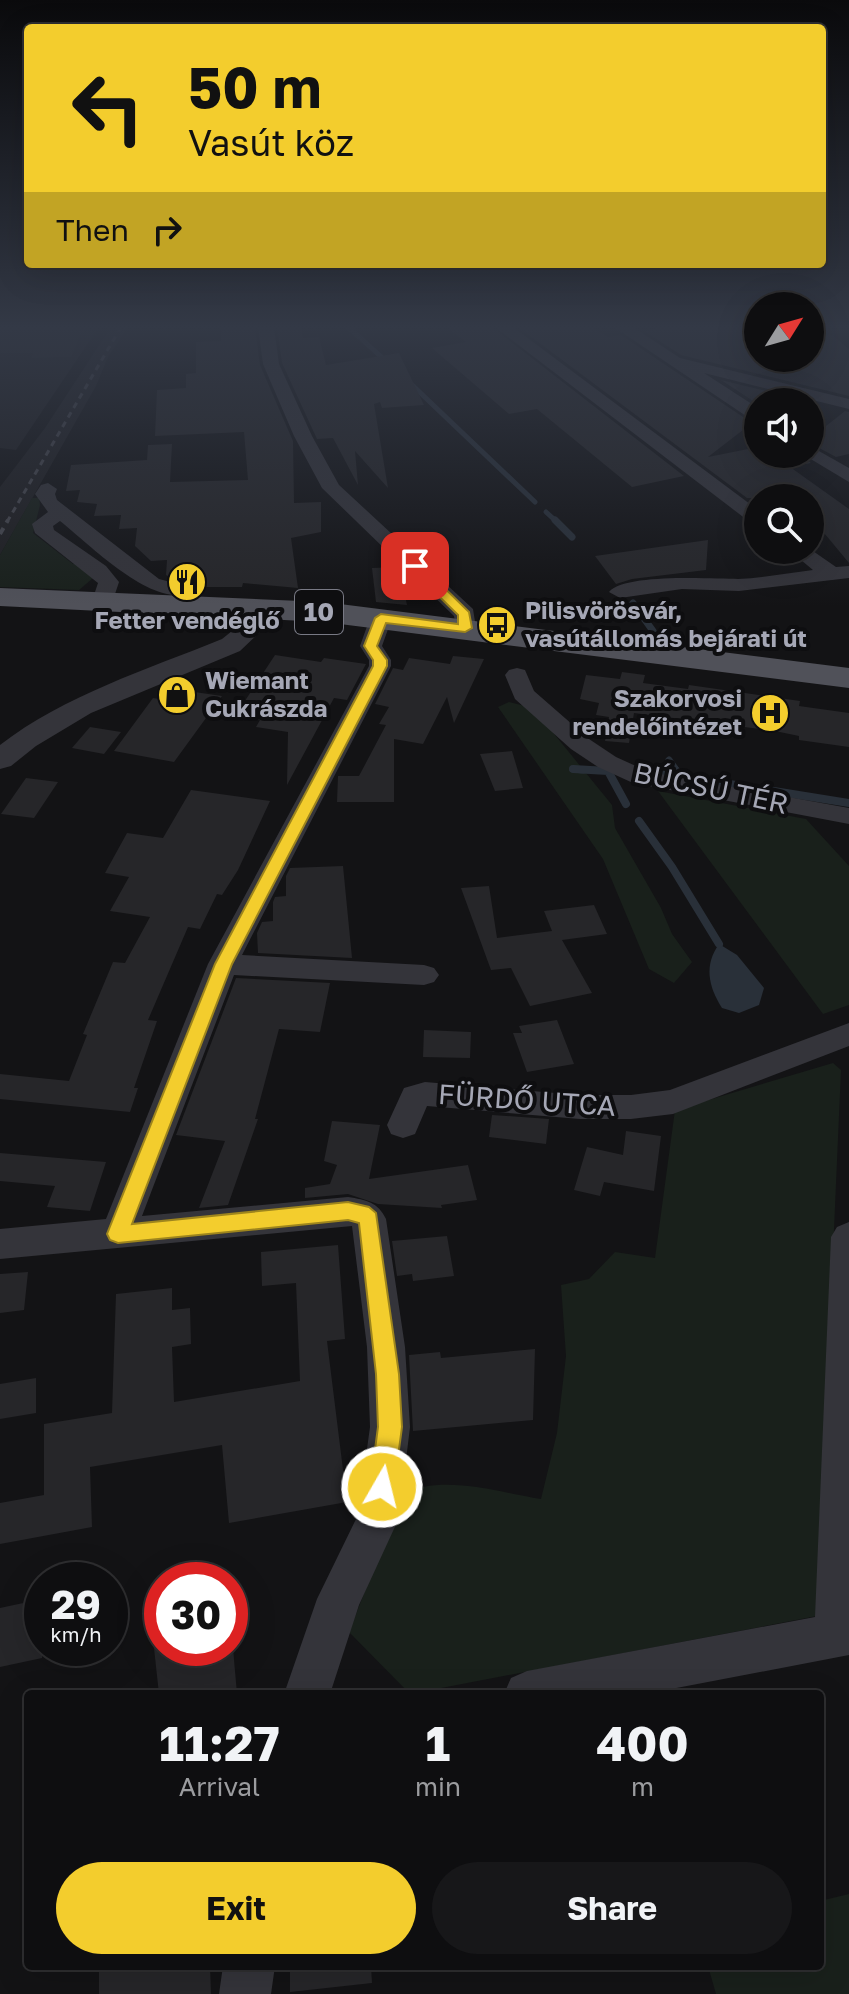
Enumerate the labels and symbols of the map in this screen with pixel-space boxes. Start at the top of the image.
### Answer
north arrow [744,292,824,372]
pin [381,532,449,600]
restaurant icon: Fetter vendéglő [166,561,208,603]
road number: 10 [295,590,343,634]
place label: Pilisvörösvár, vasútállomás bejárati út [525,595,807,652]
bus stop icon: Pilisvörösvár, vasútállomás bejárati út [476,604,518,646]
place label: Fetter vendéglő [94,605,281,634]
place label: Wiemant Cukrászda [205,665,327,722]
shop icon: Wiemant Cukrászda [156,674,198,716]
place label: Szakorvosi rendelőintézet [573,683,742,740]
hospital icon: Szakorvosi rendelőintézet [749,692,791,734]
street label: BÚCSÚ TÉR [631,755,791,820]
street label: FÜRDŐ UTCA [437,1077,617,1122]
position arrow [340,1445,424,1529]
speed limit sign: 30 [144,1562,248,1666]

